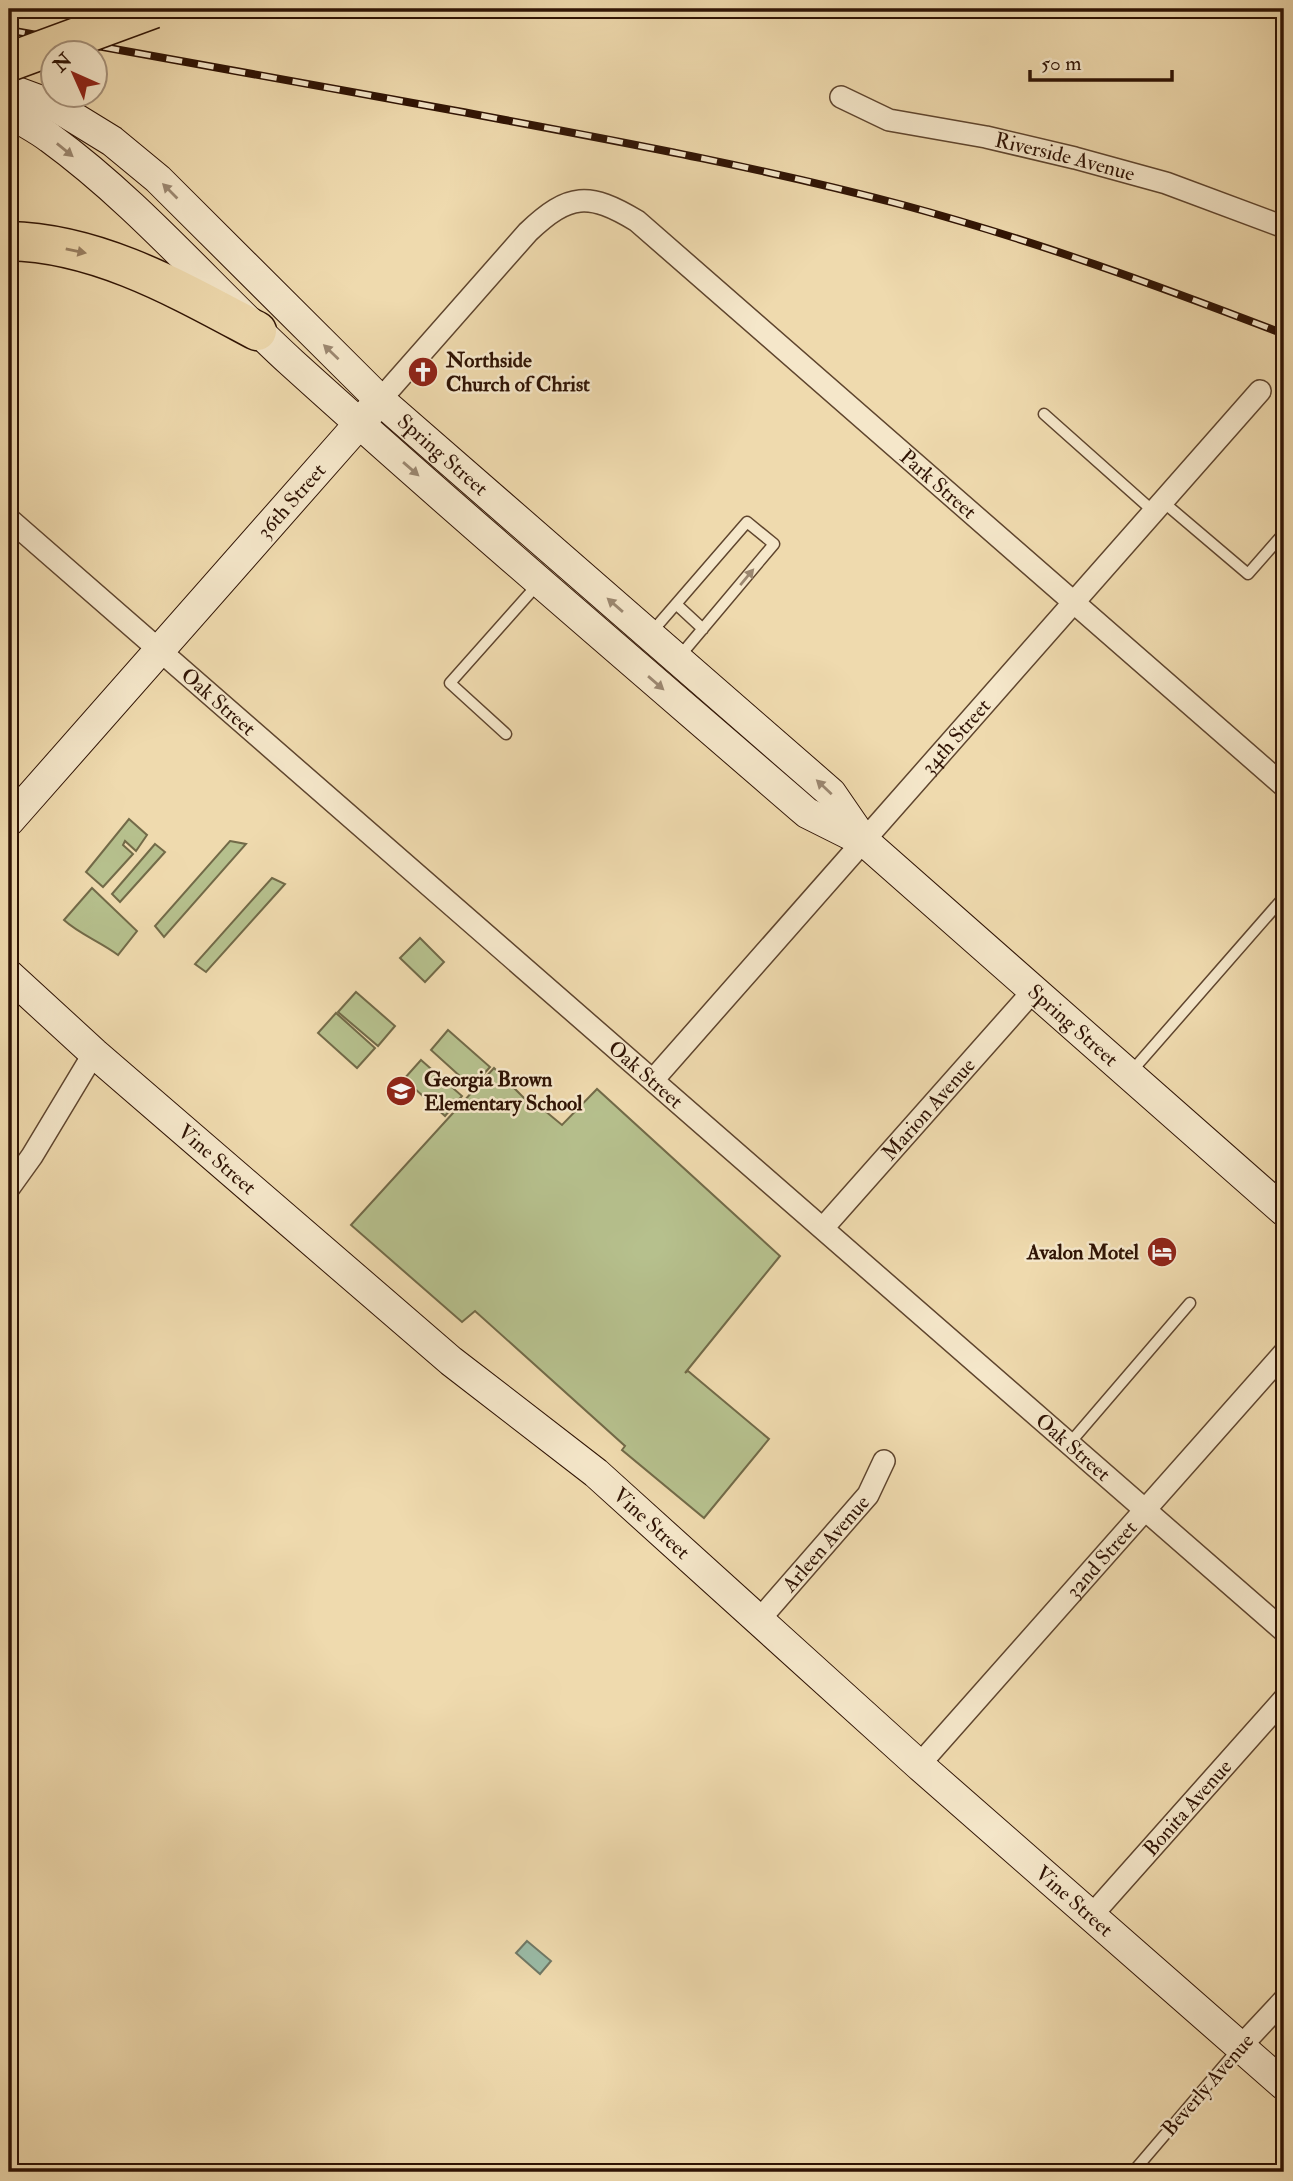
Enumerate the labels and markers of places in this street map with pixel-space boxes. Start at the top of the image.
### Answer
place label: Northside Church of Christ [445,347,590,398]
church icon: Northside Church of Christ [406,355,440,389]
place label: Georgia Brown Elementary School [424,1066,583,1117]
school or university icon: Georgia Brown Elementary School [384,1074,418,1108]
hotel icon: Avalon Motel [1145,1235,1179,1269]
place label: Avalon Motel [1026,1239,1140,1266]

